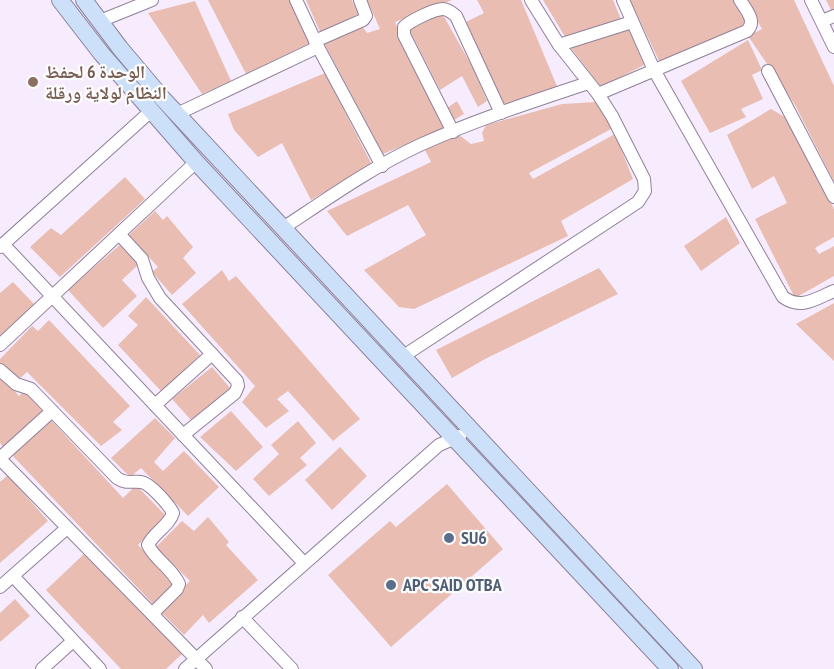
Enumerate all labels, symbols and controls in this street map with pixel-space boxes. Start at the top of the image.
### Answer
place label: الوحدة 6 لحفظ النظام لولاية ورقلة [45,60,167,105]
marker: الوحدة 6 لحفظ النظام لولاية ورقلة [26,75,40,89]
place label: SU6 [461,526,487,549]
marker: SU6 [442,531,456,545]
place label: APC SAID OTBA [402,573,503,596]
marker: APC SAID OTBA [384,578,398,592]

